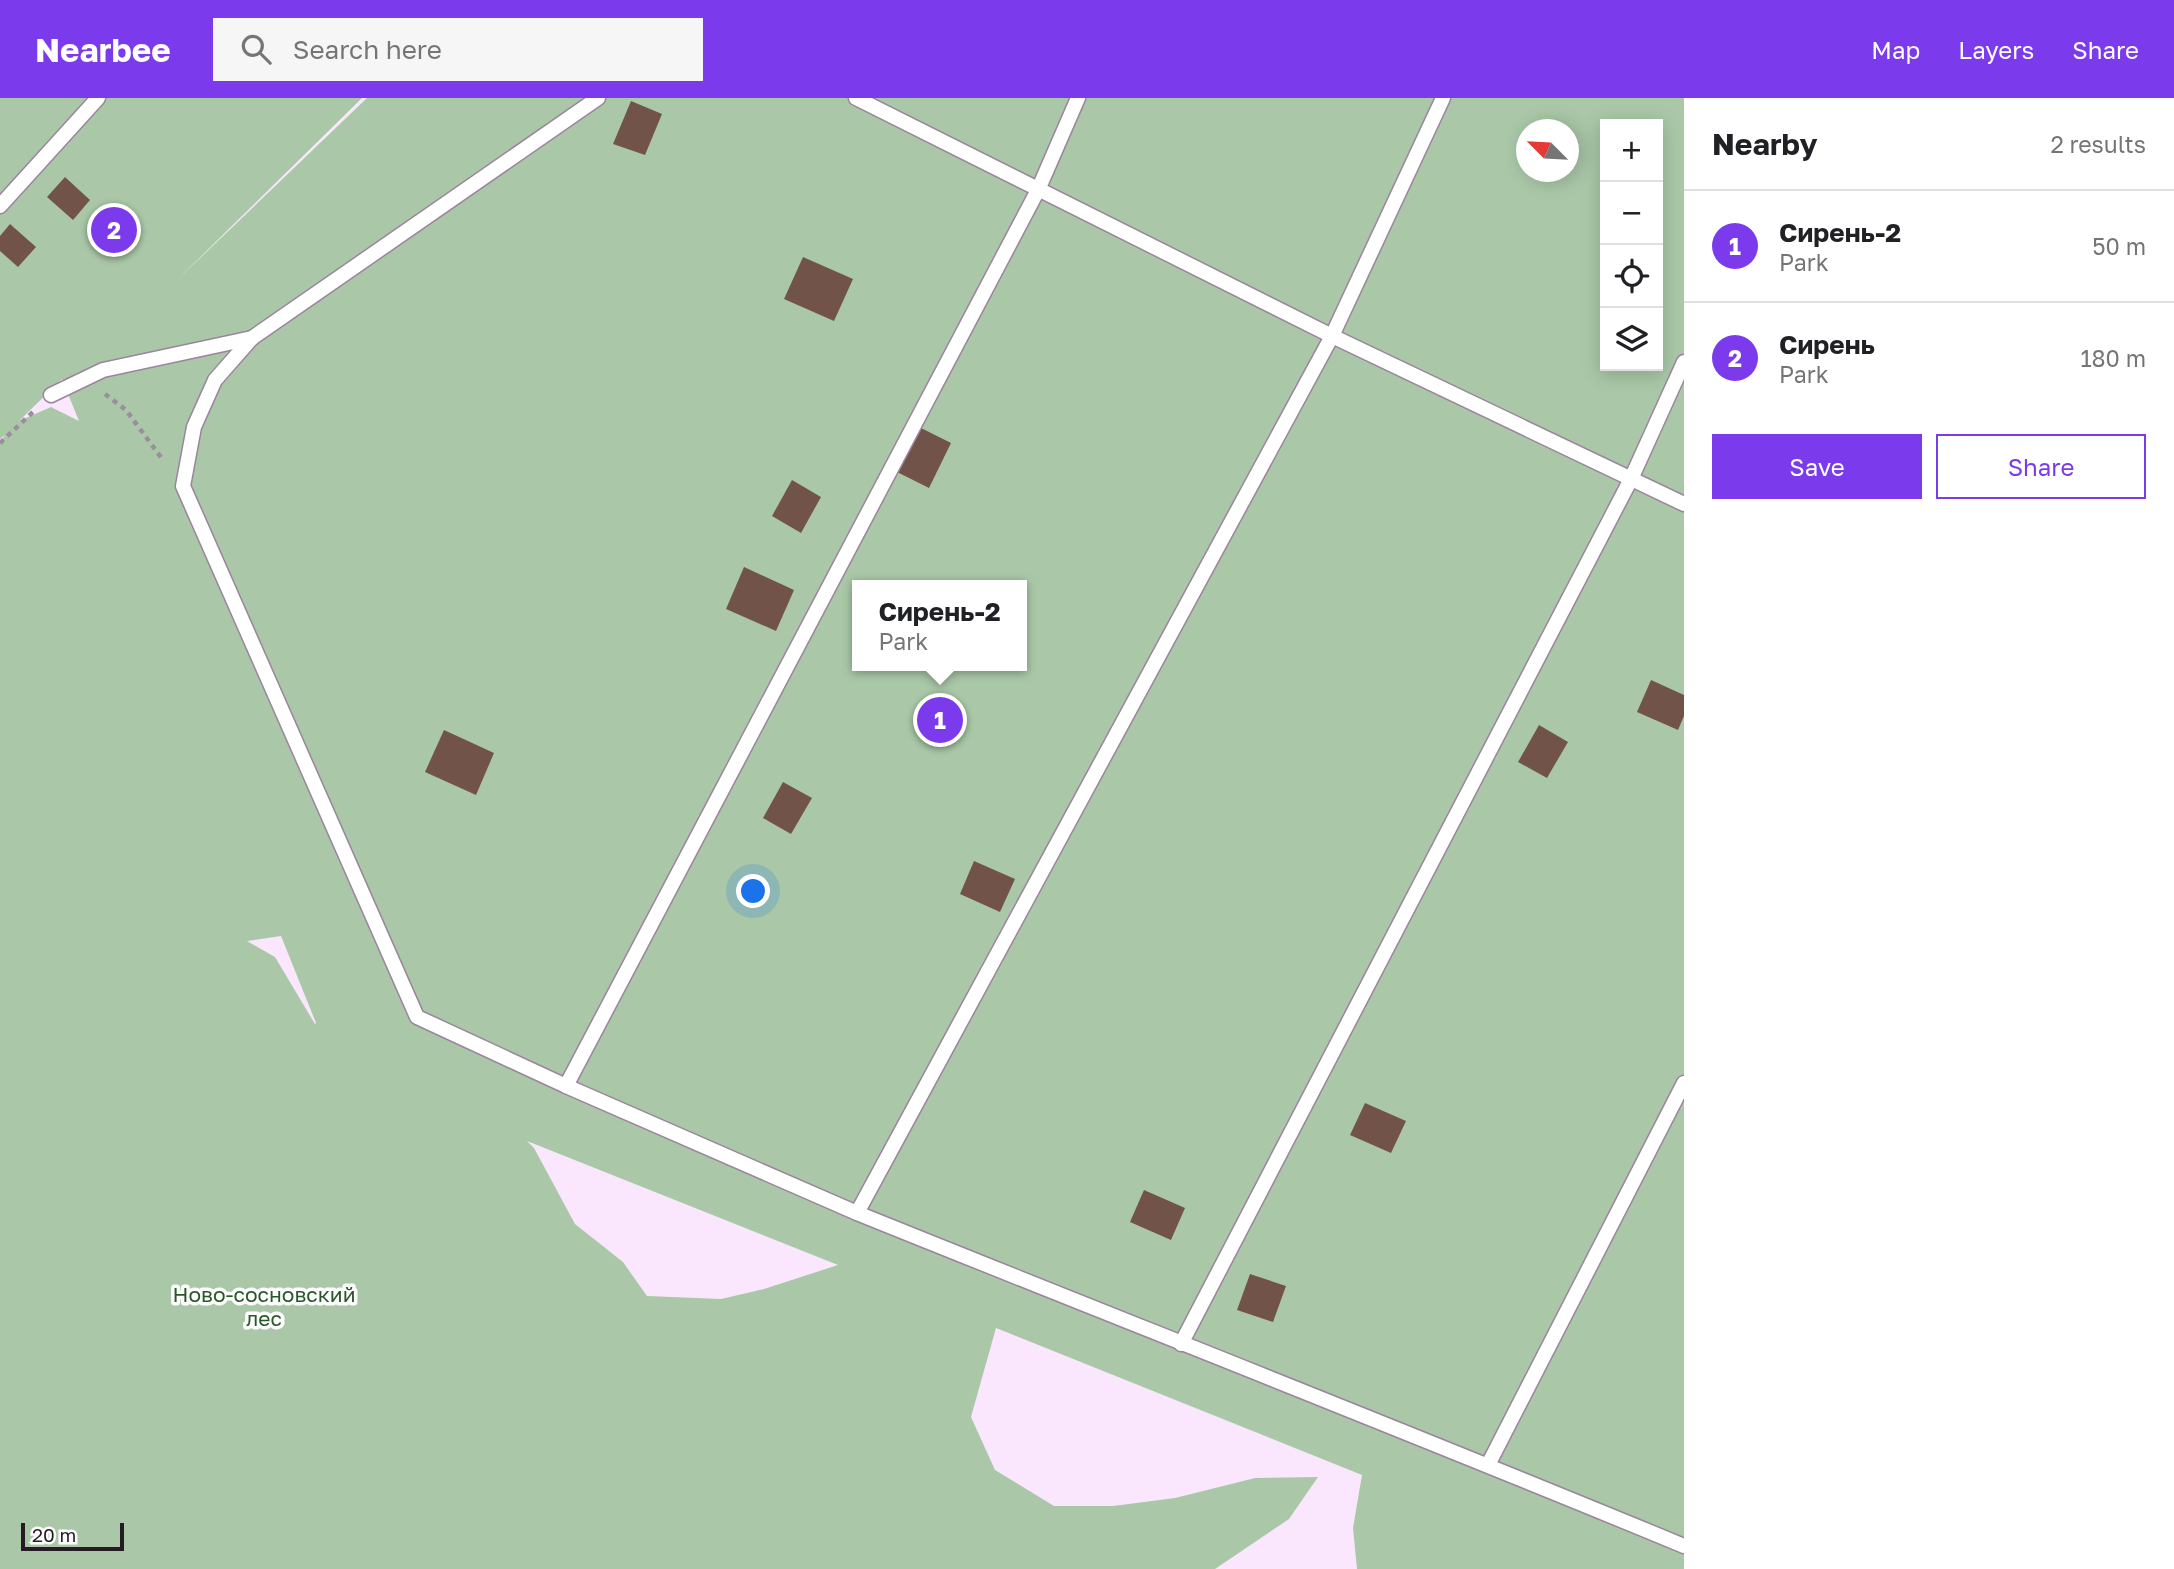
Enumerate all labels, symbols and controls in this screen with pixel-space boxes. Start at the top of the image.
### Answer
search box [213,18,703,81]
text: Nearbee [35,30,171,69]
icon: search [237,30,275,68]
text: Search here [293,34,442,65]
text: Map [1871,35,1920,64]
text: Layers [1958,35,2034,64]
text: Share [2072,35,2139,64]
north arrow [1516,119,1579,182]
map controls [1600,119,1663,371]
button: + [1600,119,1663,182]
text: Nearby [1712,126,1817,162]
text: 2 results [2050,130,2146,158]
button: − [1600,182,1663,245]
pin: 2 [91,204,137,256]
text: Сирень-2 [1779,217,1901,248]
text: 1 [1729,232,1741,260]
text: 50 m [2092,232,2146,260]
button: locate [1600,245,1663,308]
text: Park [1779,248,1829,276]
button: layers [1600,308,1663,371]
text: Сирень [1779,329,1875,360]
text: 2 [1728,344,1742,372]
text: 180 m [2080,344,2146,372]
text: Park [1779,360,1829,388]
button: Save [1712,434,1922,499]
button: Share [1936,434,2146,499]
popup [852,580,1027,671]
text: Сирень-2 [879,596,1001,627]
text: Park [879,627,928,655]
pin: 1 [917,694,963,746]
your location [736,874,770,908]
park label: Ново-сосновский лес [173,1281,355,1331]
scale bar [21,1520,124,1552]
text: 20 m [32,1523,76,1546]

